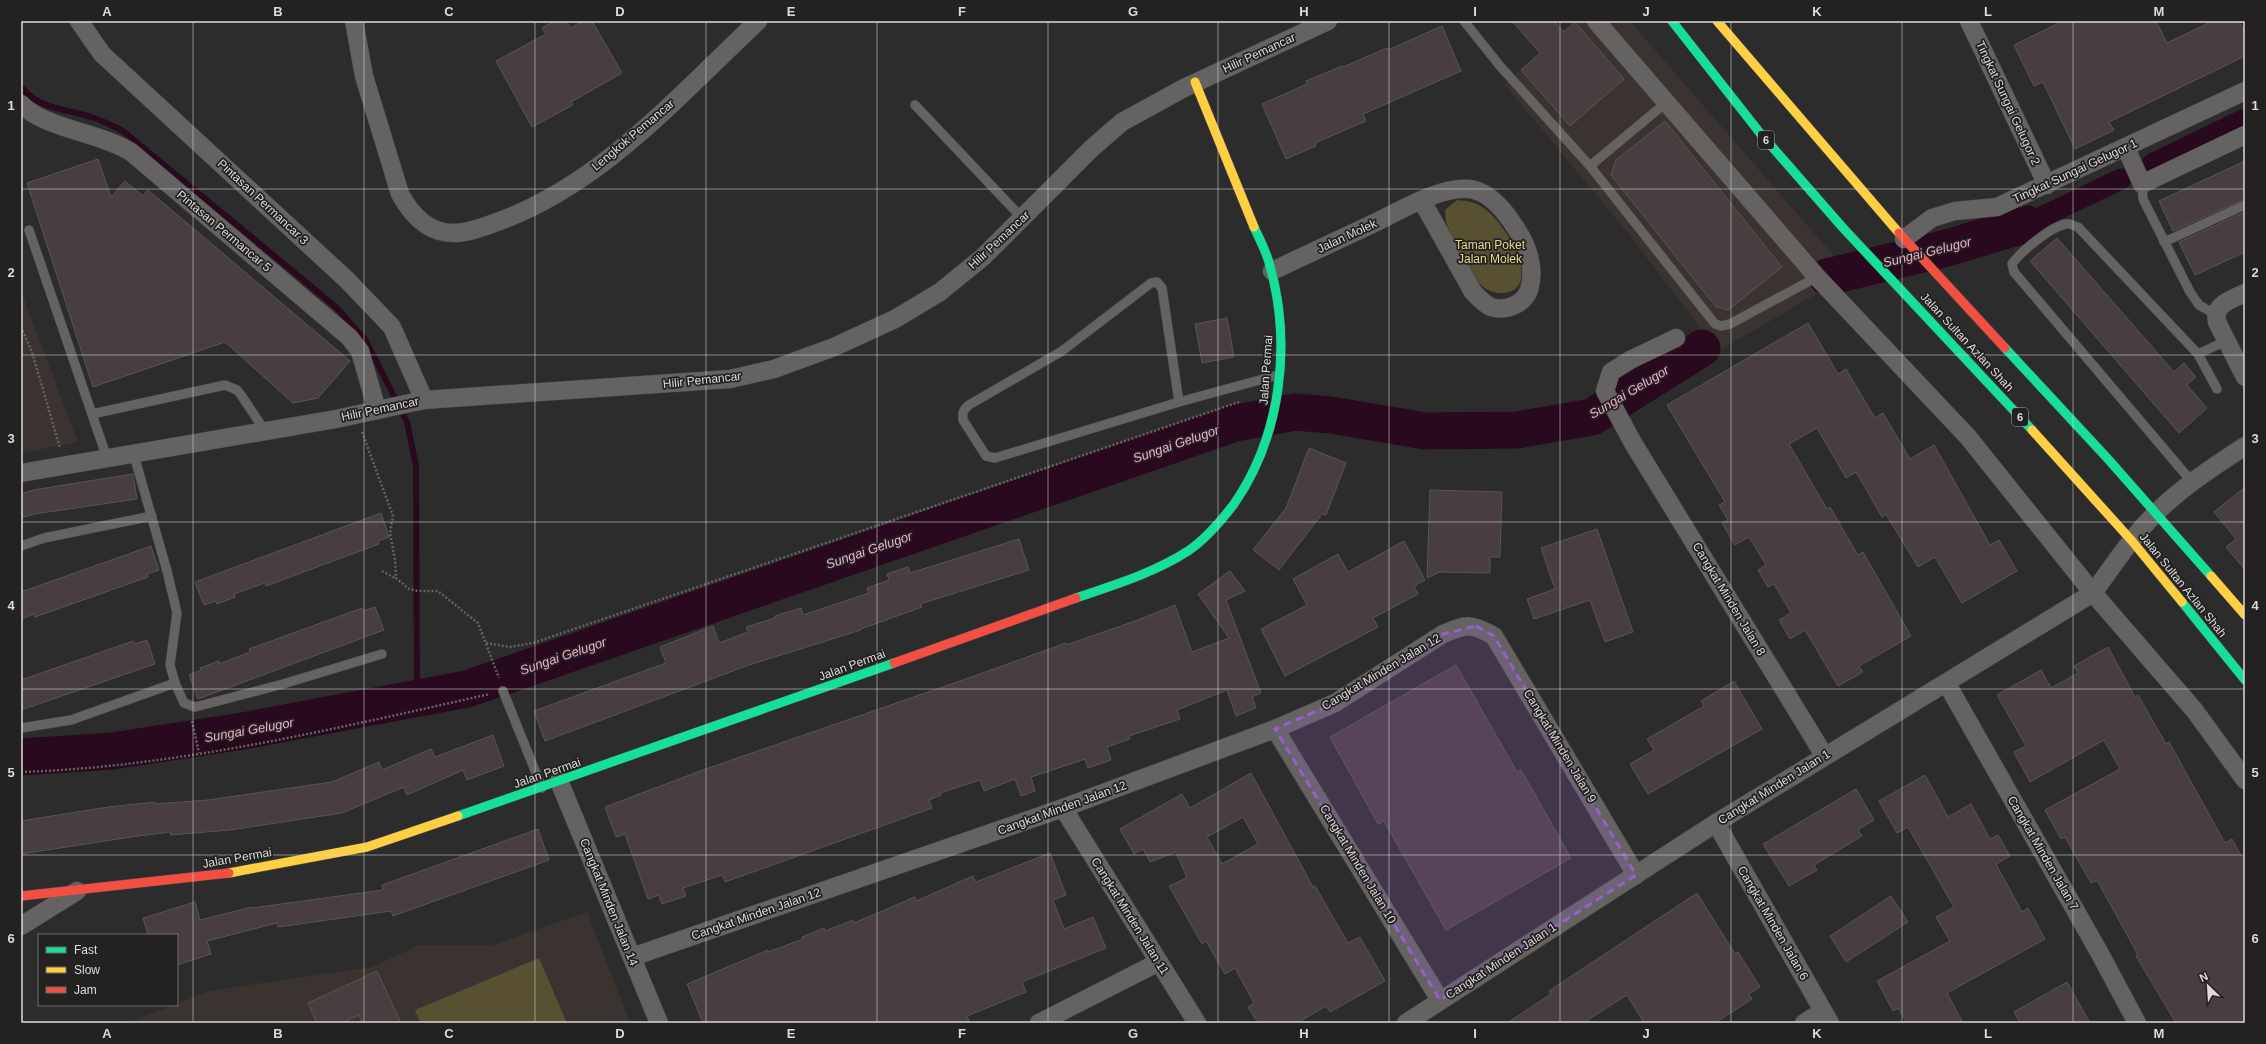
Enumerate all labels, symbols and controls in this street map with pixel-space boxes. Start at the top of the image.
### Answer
text: A [102,4,112,19]
text: B [273,4,283,19]
text: C [444,4,454,19]
text: D [615,4,625,19]
text: E [787,4,796,19]
text: F [958,4,966,19]
text: G [1128,4,1138,19]
text: H [1299,4,1309,19]
text: I [1473,4,1477,19]
text: J [1642,4,1650,19]
text: K [1812,4,1822,19]
text: L [1984,4,1992,19]
text: M [2154,4,2164,19]
street label: Hilir Pemancar [1220,30,1298,76]
street label: Tingkat Sungai Gelugor 2 [1973,39,2043,168]
street label: Lengkok Pemancar [589,96,677,174]
text: 1 [7,98,15,113]
text: 1 [2251,98,2259,113]
road number: 6 [1758,131,1774,149]
street label: Tingkat Sungai Gelugor 1 [2011,136,2140,206]
street label: Pintasan Permancar 3 [215,156,311,248]
street label: Pintasan Permancar 5 [174,187,274,275]
street label: Hilir Pemancar [965,208,1033,272]
street label: Jalan Molek [1315,216,1380,256]
water label: Sungai Gelugor [1881,234,1973,270]
park label: Taman Poket Jalan Molek [1455,238,1526,266]
text: 2 [7,265,15,280]
text: 2 [2251,265,2259,280]
street label: Jalan Sultan Azlan Shah [1918,290,2016,394]
street label: Jalan Permai [1257,335,1275,405]
water label: Sungai Gelugor [1586,362,1672,422]
street label: Hilir Pemancar [662,369,742,391]
street label: Hilir Pemancar [340,394,420,424]
road number: 6 [2012,408,2028,426]
water label: Sungai Gelugor [1131,422,1222,466]
text: 3 [7,431,15,446]
text: 3 [2251,431,2259,446]
water label: Sungai Gelugor [824,528,915,572]
street label: Jalan Sultan Azlan Shah [2137,530,2229,640]
street label: Cangkat Minden Jalan 8 [1690,540,1768,658]
text: 4 [7,598,15,613]
text: 4 [2251,598,2259,613]
street label: Cangkat Minden Jalan 12 [1319,631,1443,713]
water label: Sungai Gelugor [518,634,609,678]
street label: Jalan Permai [817,646,887,684]
street label: Cangkat Minden Jalan 9 [1521,687,1599,805]
water label: Sungai Gelugor [203,715,295,745]
street label: Cangkat Minden Jalan 1 [1715,747,1833,827]
street label: Jalan Permai [512,755,582,791]
text: 5 [7,765,15,780]
text: 5 [2251,765,2259,780]
street label: Cangkat Minden Jalan 12 [996,778,1129,838]
street label: Cangkat Minden Jalan 7 [2005,793,2082,913]
street label: Cangkat Minden Jalan 10 [1317,802,1399,926]
street label: Cangkat Minden Jalan 14 [577,836,641,968]
street label: Jalan Permai [201,845,273,871]
street label: Cangkat Minden Jalan 11 [1088,855,1172,977]
street label: Cangkat Minden Jalan 6 [1735,863,1812,983]
street label: Cangkat Minden Jalan 12 [689,885,823,943]
street label: Cangkat Minden Jalan 1 [1443,920,1559,1002]
text: 6 [7,931,15,946]
text: 6 [2251,931,2259,946]
legend [38,934,178,1006]
text: Fast [74,943,98,957]
text: Slow [74,963,100,977]
north arrow [2188,966,2228,1006]
text: N [2198,970,2210,984]
text: Jam [74,983,97,997]
text: A [102,1026,112,1041]
text: B [273,1026,283,1041]
text: C [444,1026,454,1041]
text: D [615,1026,625,1041]
text: E [787,1026,796,1041]
text: F [958,1026,966,1041]
text: G [1128,1026,1138,1041]
text: H [1299,1026,1309,1041]
text: I [1473,1026,1477,1041]
text: J [1642,1026,1650,1041]
text: K [1812,1026,1822,1041]
text: L [1984,1026,1992,1041]
text: M [2154,1026,2164,1041]

